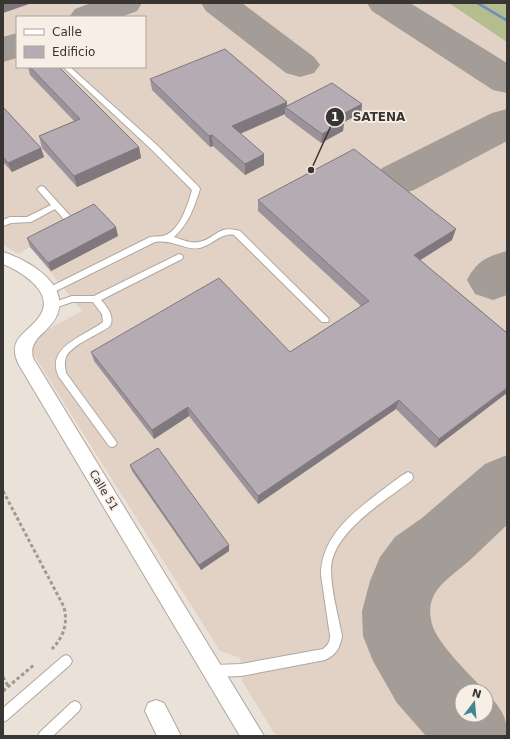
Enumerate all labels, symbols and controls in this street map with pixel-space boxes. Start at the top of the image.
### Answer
legend [16,16,146,68]
text: Calle [52,25,82,39]
text: Edificio [52,45,95,59]
callout: SATENA [325,105,414,129]
text: 1 [331,110,339,124]
text: SATENA [353,110,406,124]
street label: Calle 51 [86,468,121,513]
north arrow [454,683,494,723]
text: N [470,686,483,701]

